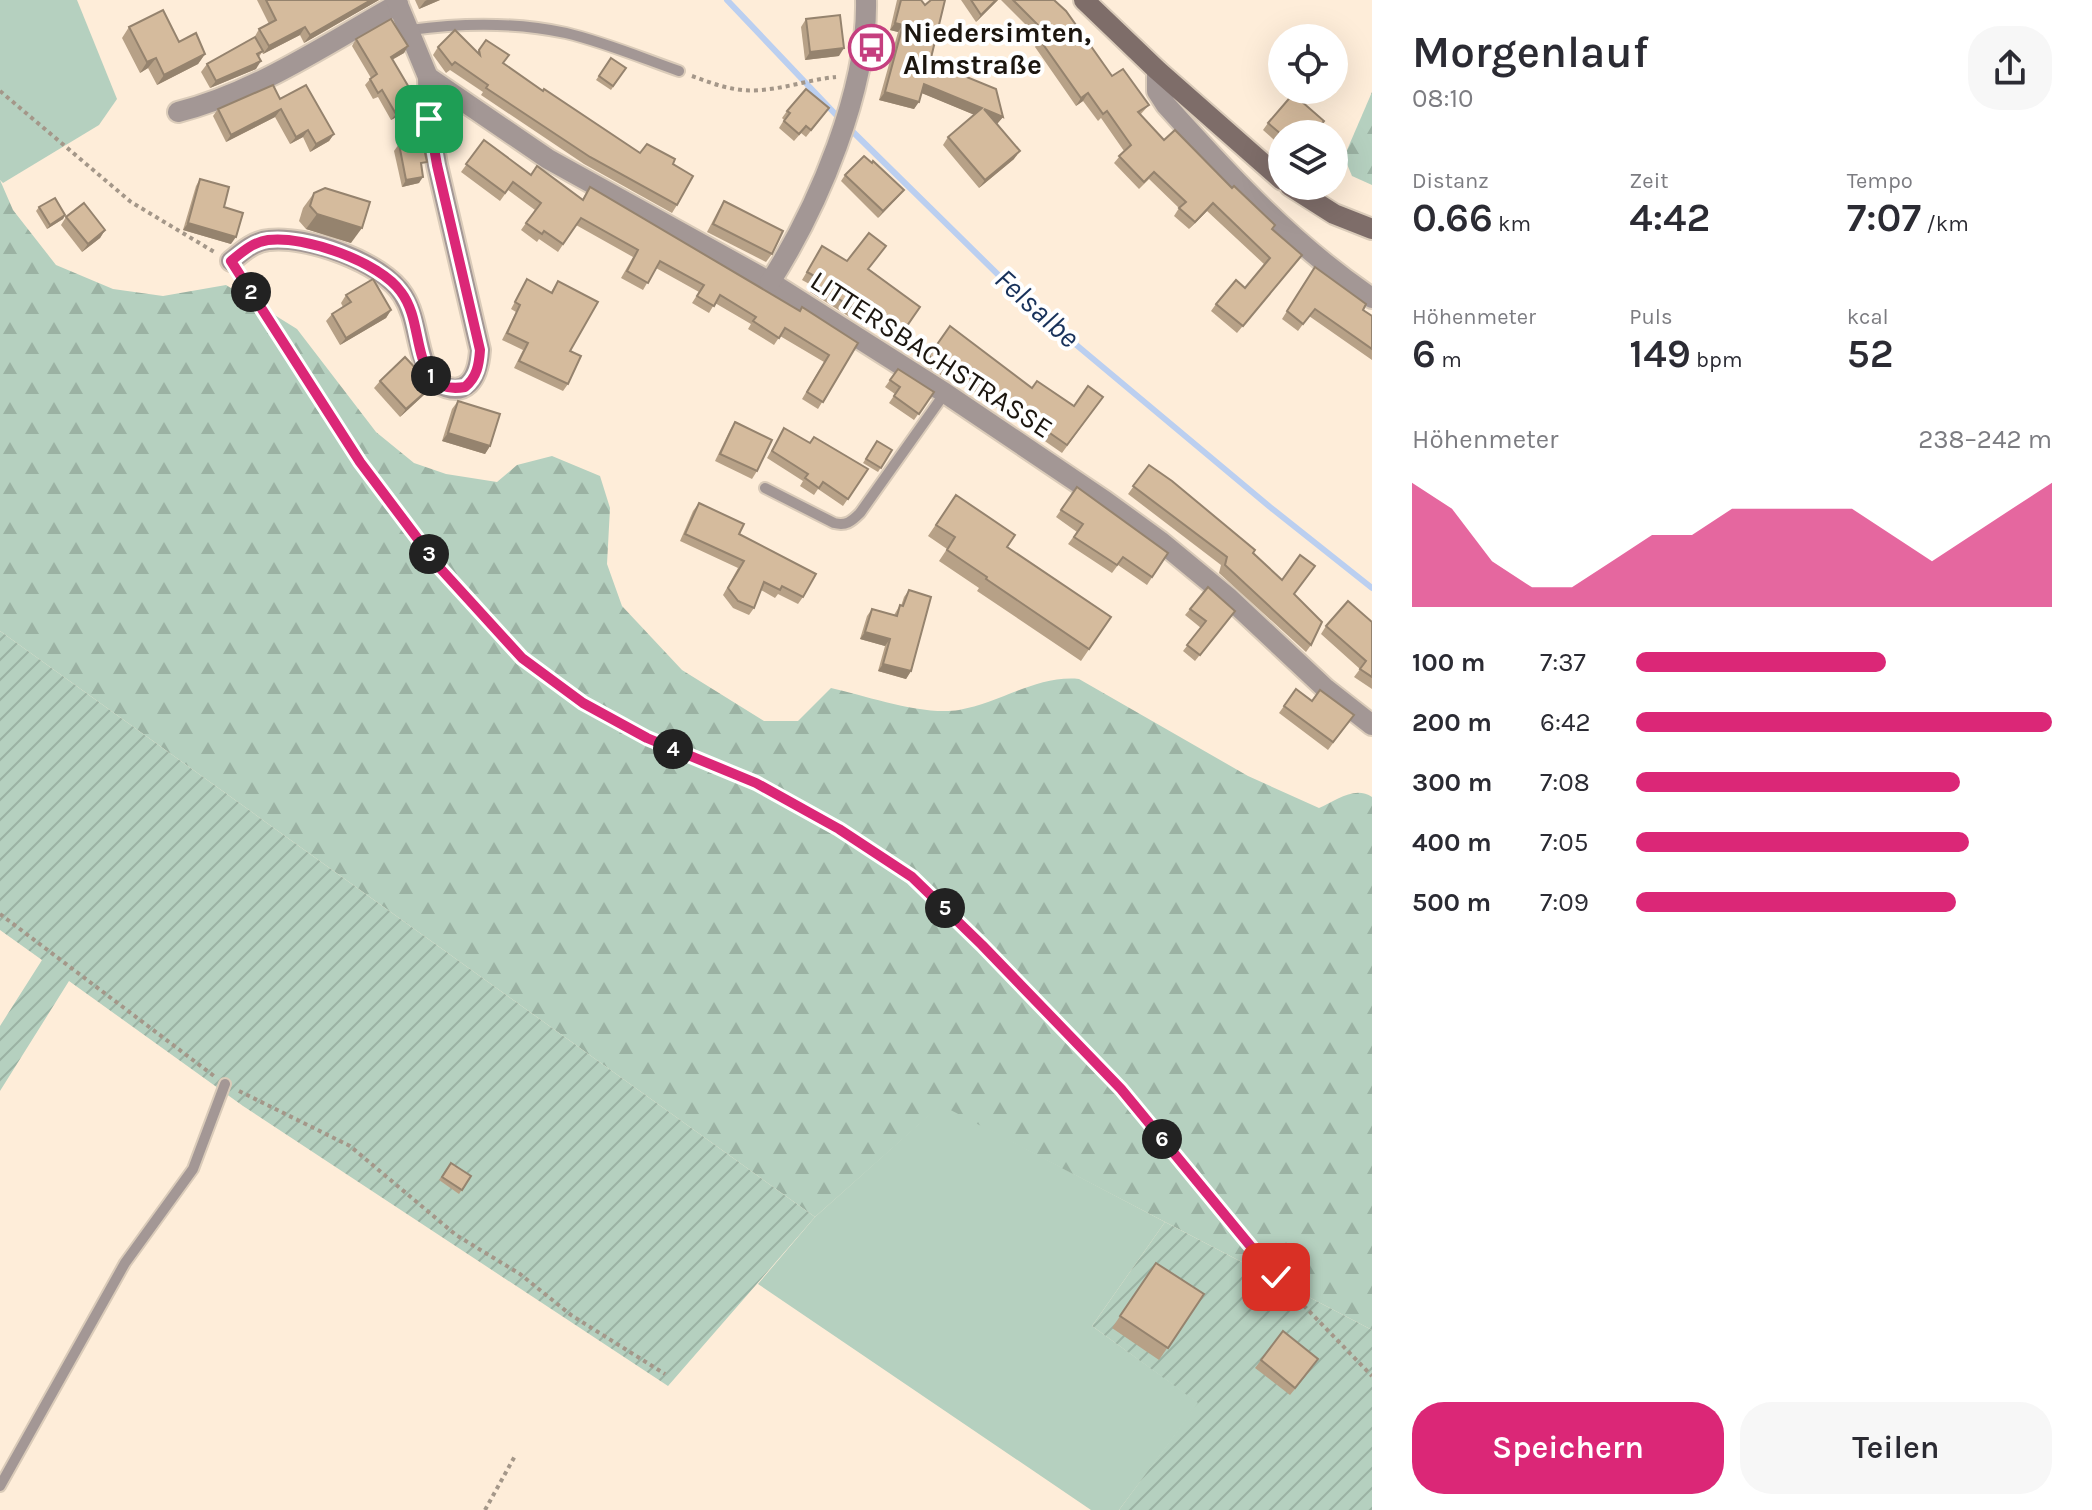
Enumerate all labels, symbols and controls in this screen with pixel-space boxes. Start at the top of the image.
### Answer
place label: Niedersimten, Almstraße [903,16,1091,81]
bus stop icon: Niedersimten, Almstraße [848,24,896,72]
map controls [1268,24,1348,200]
button: locate [1268,24,1348,104]
button: share [1968,26,2052,110]
text: Morgenlauf [1412,27,1649,78]
text: 08:10 [1412,83,1473,114]
pin [395,85,463,153]
icon: arrive [407,97,451,141]
button: layers [1268,120,1348,200]
text: Distanz [1412,168,1489,194]
text: Zeit [1629,168,1668,194]
text: Tempo [1847,168,1913,194]
text: 0.66 [1412,194,1493,241]
text: 4:42 [1629,194,1710,241]
text: 7:07 [1847,194,1921,241]
text: km [1493,211,1531,237]
text: /km [1921,211,1969,237]
water label: Felsalbe [987,261,1087,355]
street label: LITTERSBACHSTRASSE [805,264,1059,445]
pin: 2 [231,272,271,312]
text: 2 [244,279,258,305]
text: Höhenmeter [1412,304,1536,330]
text: Puls [1629,304,1673,330]
text: kcal [1847,304,1889,330]
text: 6 [1412,330,1436,377]
text: 149 [1629,330,1691,377]
text: 52 [1847,330,1894,377]
text: m [1436,347,1462,373]
text: bpm [1691,347,1742,373]
pin: 1 [411,356,451,396]
text: 1 [427,363,435,389]
text: Höhenmeter [1412,424,1559,455]
text: 238–242 m [1918,424,2052,455]
pin: 3 [409,534,449,574]
text: 3 [422,541,436,567]
text: 100 m [1412,647,1485,678]
text: 7:37 [1540,647,1586,678]
text: 200 m [1412,707,1492,738]
text: 6:42 [1540,707,1590,738]
pin: 4 [653,729,693,769]
text: 4 [666,736,680,762]
text: 300 m [1412,767,1492,798]
text: 7:08 [1540,767,1590,798]
text: 400 m [1412,827,1492,858]
text: 7:05 [1540,827,1588,858]
text: 500 m [1412,887,1491,918]
text: 7:09 [1540,887,1589,918]
pin: 5 [925,888,965,928]
text: 5 [939,895,951,921]
pin: 6 [1142,1119,1182,1159]
text: 6 [1155,1126,1169,1152]
pin [1242,1243,1310,1311]
icon: check [1254,1255,1298,1299]
button: Speichern [1412,1402,1724,1494]
button: Teilen [1740,1402,2052,1494]

